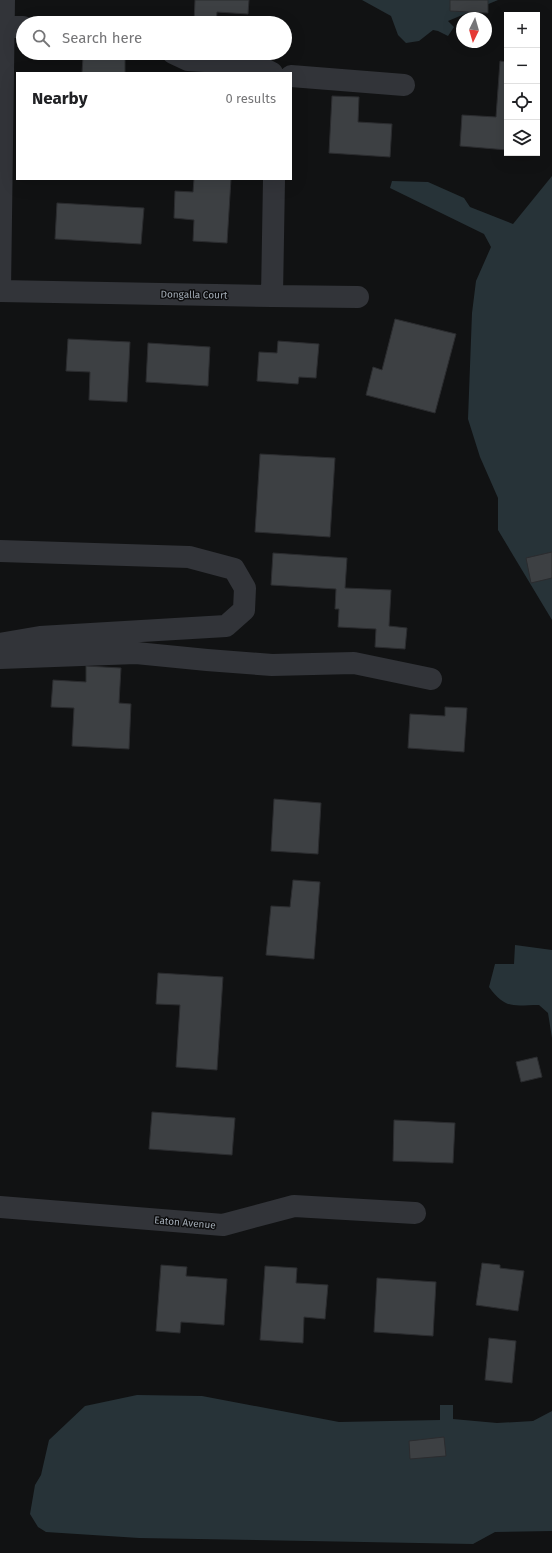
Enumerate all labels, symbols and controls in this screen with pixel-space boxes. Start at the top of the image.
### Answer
north arrow [456,12,492,48]
map controls [504,12,540,156]
button: + [504,12,540,48]
search box [16,16,292,60]
icon: search [30,27,52,49]
text: Search here [62,29,142,47]
button: − [504,48,540,84]
button: locate [504,84,540,120]
text: Nearby [32,88,87,109]
text: 0 results [225,91,276,106]
button: layers [504,120,540,156]
street label: Dongalla Court [160,288,228,302]
street label: Eaton Avenue [154,1214,216,1232]

